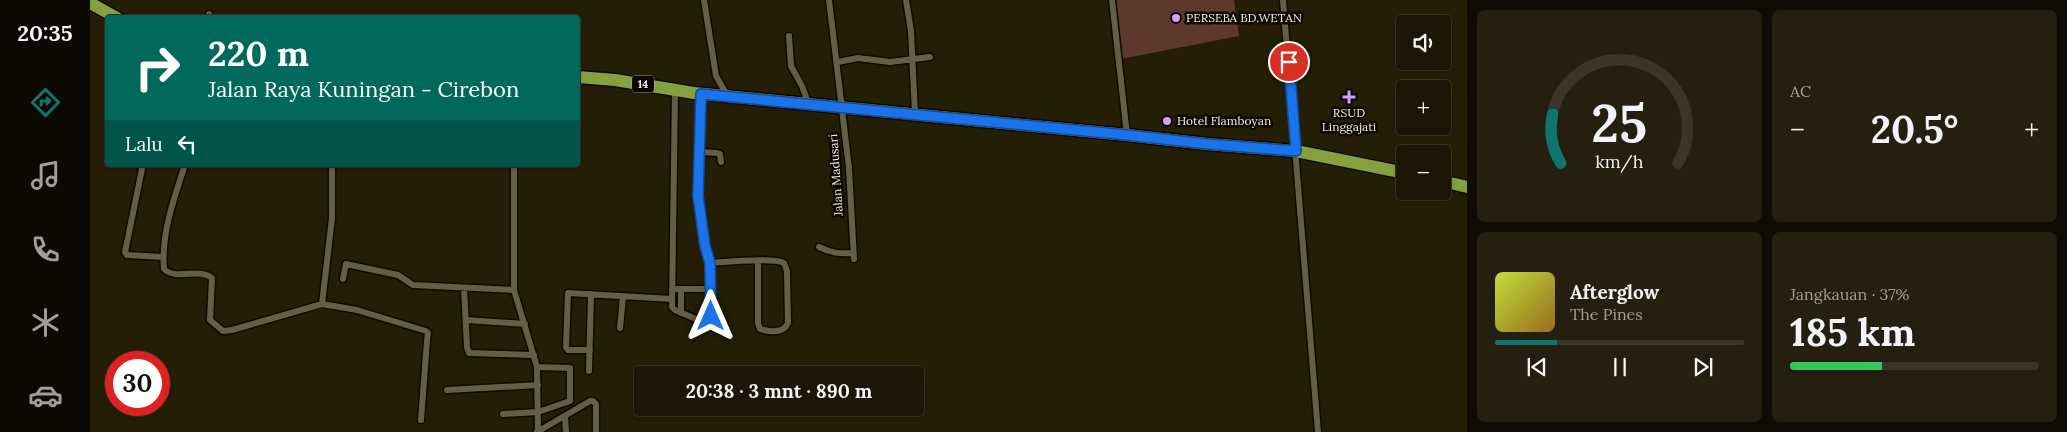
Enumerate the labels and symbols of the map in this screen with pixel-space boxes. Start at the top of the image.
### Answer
place label: PERSEBA BD.WETAN [1186,10,1302,25]
marker: PERSEBA BD.WETAN [1170,12,1182,24]
pin [1268,41,1310,83]
road number: 14 [632,76,654,92]
marker: RSUD Linggajati [1342,90,1356,104]
place label: RSUD Linggajati [1322,105,1376,134]
place label: Hotel Flamboyan [1177,113,1271,128]
marker: Hotel Flamboyan [1161,115,1173,127]
street label: Jalan Madusari [825,133,846,218]
position arrow [684,289,736,341]
speed limit sign: 30 [105,351,170,416]

